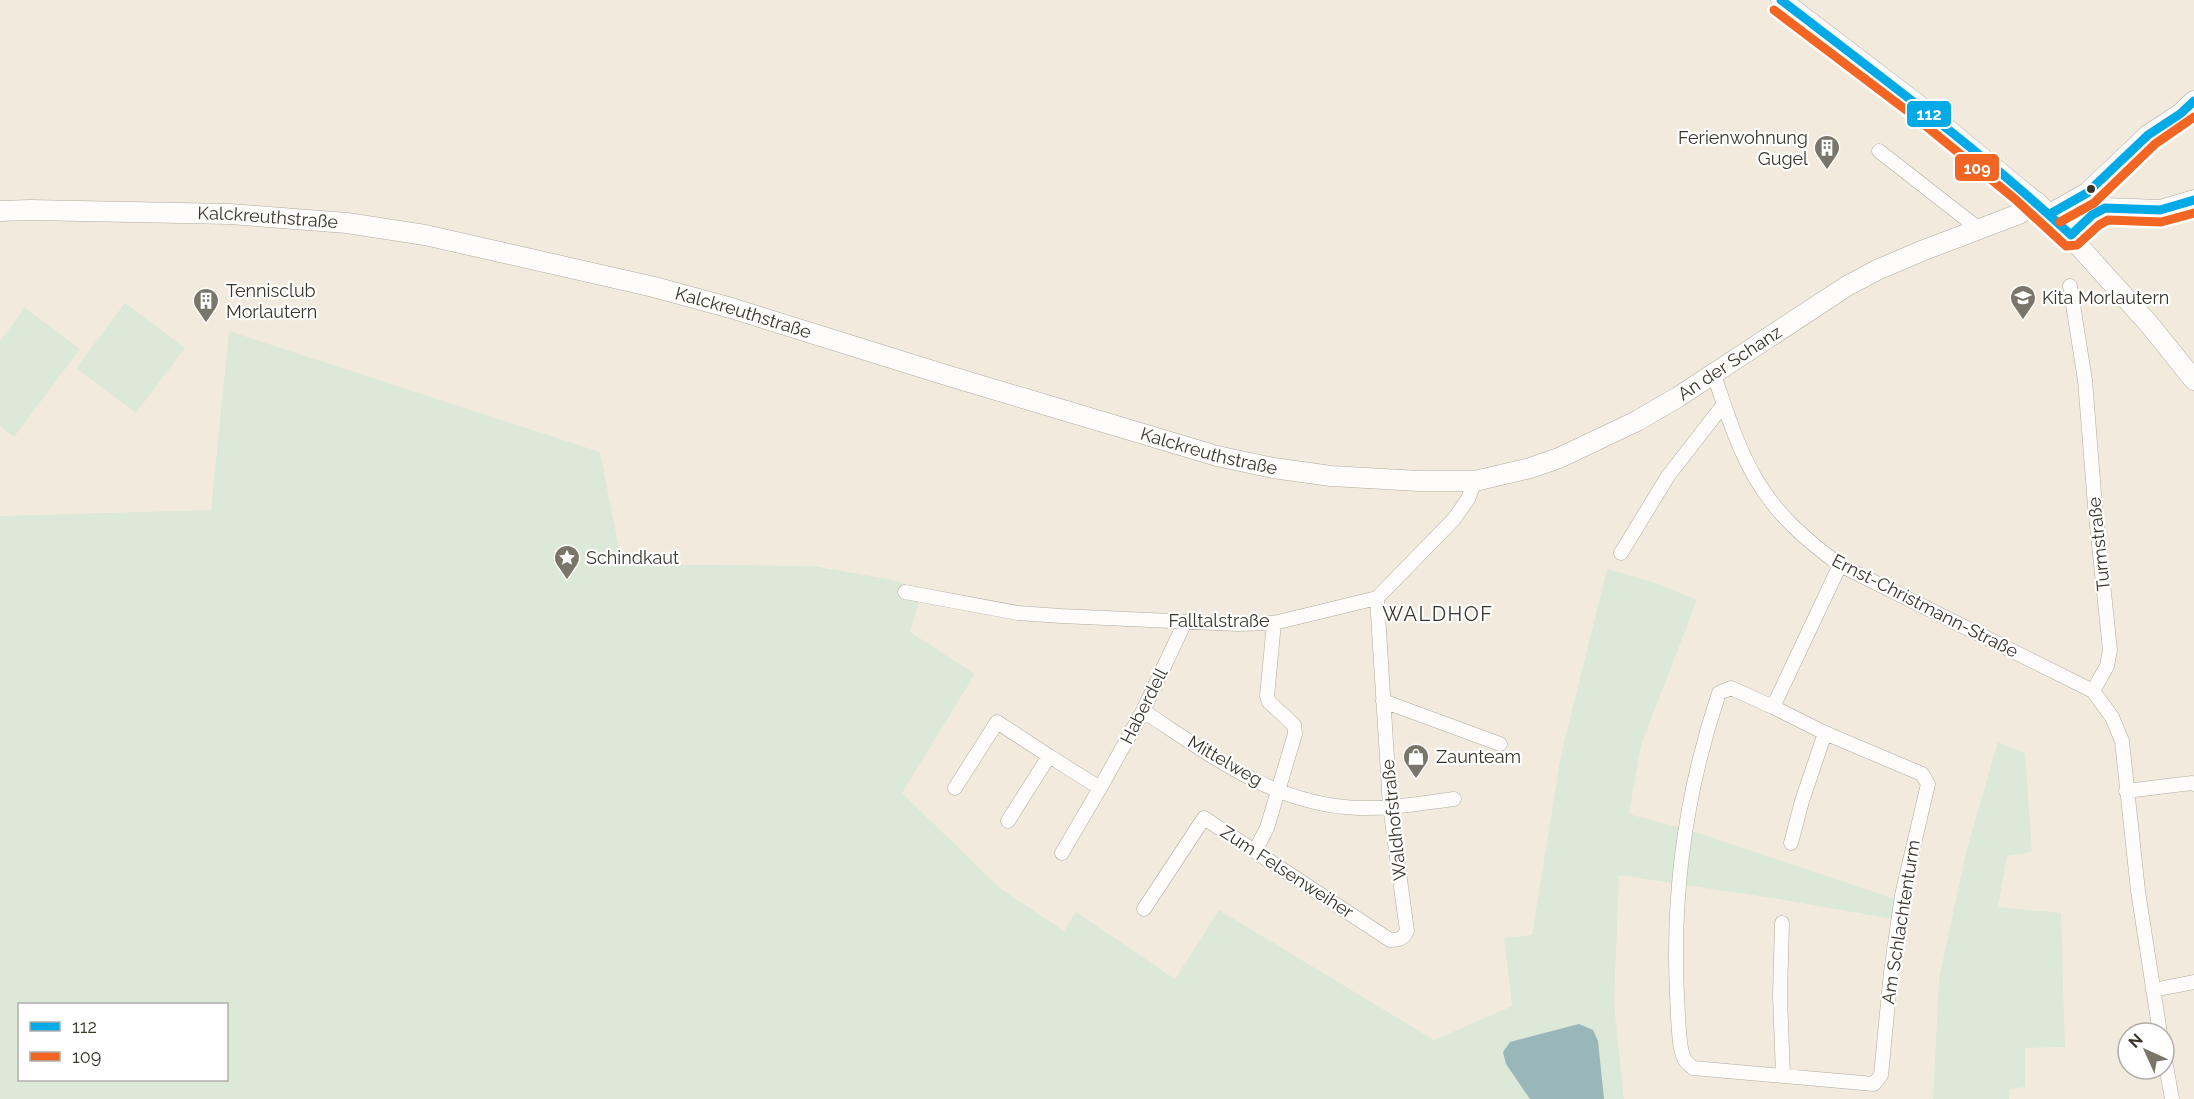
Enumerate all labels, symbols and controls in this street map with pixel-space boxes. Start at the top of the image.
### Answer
line badge: 112 [1906,100,1952,128]
text: 112 [1917,105,1941,124]
place label: Ferienwohnung Gugel [1678,127,1808,169]
building icon: Ferienwohnung Gugel [1812,133,1842,171]
line badge: 109 [1954,153,2000,182]
text: 109 [1963,159,1991,178]
unlabelled marker [2085,183,2097,195]
street label: Kalckreuthstraße [197,202,339,232]
place label: Tennisclub Morlautern [226,280,317,322]
street label: Kalckreuthstraße [673,282,814,343]
school or university icon: Kita Morlautern [2008,283,2038,321]
building icon: Tennisclub Morlautern [191,286,221,324]
place label: Kita Morlautern [2042,287,2169,308]
street label: An der Schanz [1674,321,1786,404]
street label: Kalckreuthstraße [1138,423,1280,479]
street label: Turmstraße [2083,496,2114,592]
place icon: Schindkaut [552,543,582,581]
place label: Schindkaut [586,547,679,568]
street label: Ernst-Christmann-Straße [1829,549,2022,662]
district label: WALDHOF [1382,602,1494,626]
street label: Falltalstraße [1168,610,1270,631]
street label: Haberdell [1116,664,1172,747]
street label: Mittelweg [1184,731,1266,790]
shop icon: Zaunteam [1401,742,1431,780]
place label: Zaunteam [1436,746,1521,767]
street label: Waldhofstraße [1377,758,1410,882]
street label: Zum Felsenweiher [1217,821,1358,923]
street label: Am Schlachtenturm [1877,838,1924,1006]
legend [18,1003,228,1081]
text: 112 [72,1016,97,1037]
north arrow [2116,1021,2176,1081]
text: N [2125,1030,2147,1052]
text: 109 [72,1046,101,1067]

